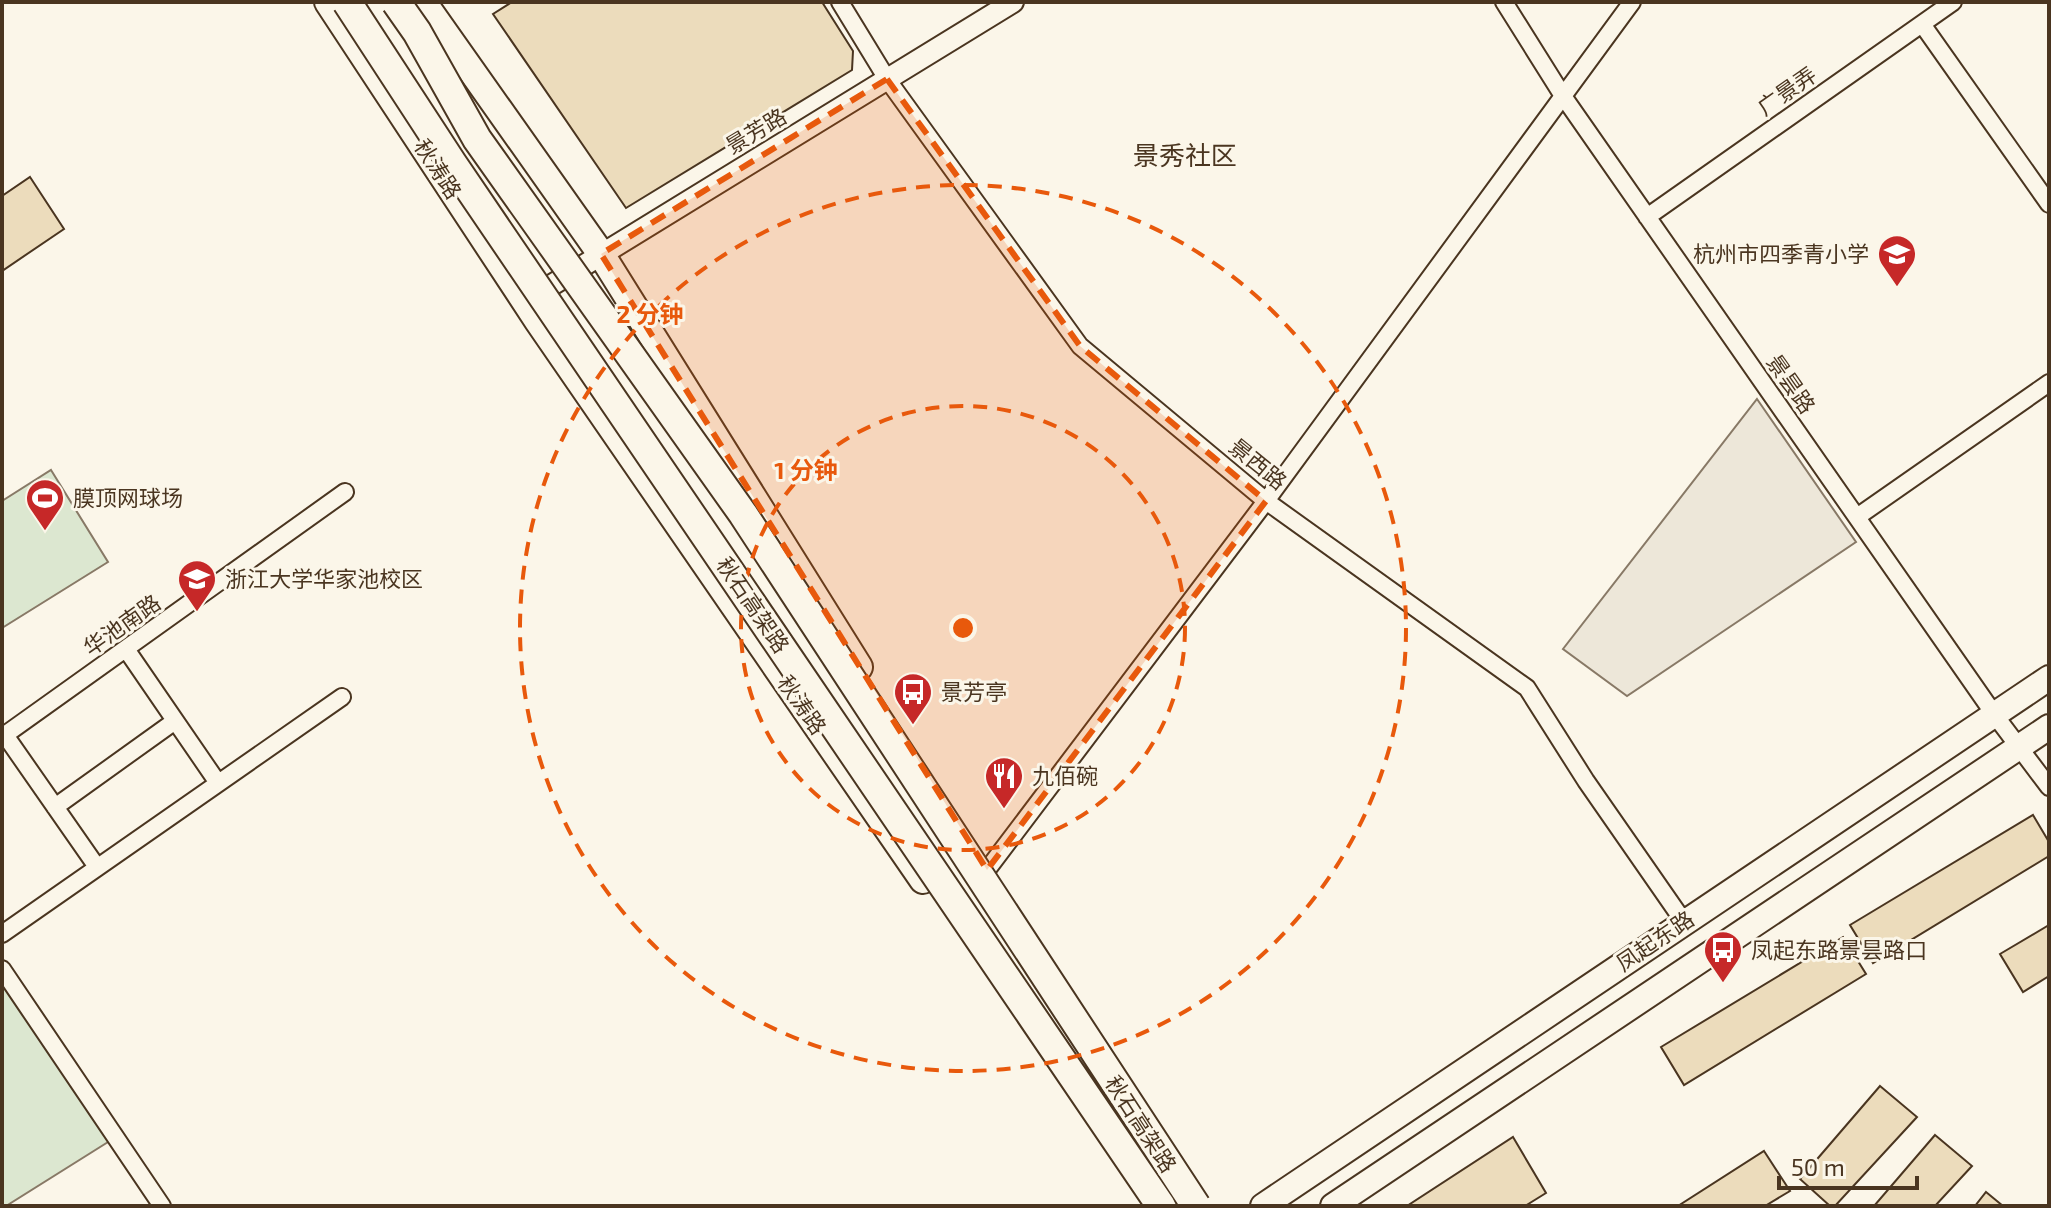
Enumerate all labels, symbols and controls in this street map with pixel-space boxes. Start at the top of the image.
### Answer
street label: 广景弄 [1752,61,1821,120]
street label: 景芳路 [720,102,790,158]
street label: 秋涛路 [410,134,468,203]
district label: 景秀社区 [1133,139,1237,170]
school or university icon: 杭州市四季青小学 [1876,233,1918,288]
place label: 杭州市四季青小学 [1693,240,1869,266]
text: 2 分钟 [616,299,684,328]
street label: 景昙路 [1762,349,1821,418]
street label: 景西路 [1225,432,1292,494]
text: 1 分钟 [774,455,838,484]
sports icon: 膜顶网球场 [24,477,66,532]
place label: 膜顶网球场 [73,484,183,510]
street label: 秋石高架路 [712,552,795,657]
school or university icon: 浙江大学华家池校区 [176,558,218,613]
place label: 浙江大学华家池校区 [225,565,423,591]
street label: 华池南路 [78,588,165,660]
centre of rings [949,614,977,642]
street label: 秋涛路 [773,670,832,739]
bus stop icon: 景芳亭 [892,671,934,726]
place label: 景芳亭 [941,678,1007,704]
restaurant icon: 九佰碗 [983,755,1025,810]
place label: 九佰碗 [1032,762,1098,788]
street label: 凤起东路 [1611,905,1698,976]
bus stop icon: 凤起东路景昙路口 [1702,929,1744,984]
place label: 凤起东路景昙路口 [1751,936,1927,962]
street label: 秋石高架路 [1101,1070,1183,1177]
scale bar [1779,1140,1917,1190]
text: 50 m [1791,1152,1845,1181]

